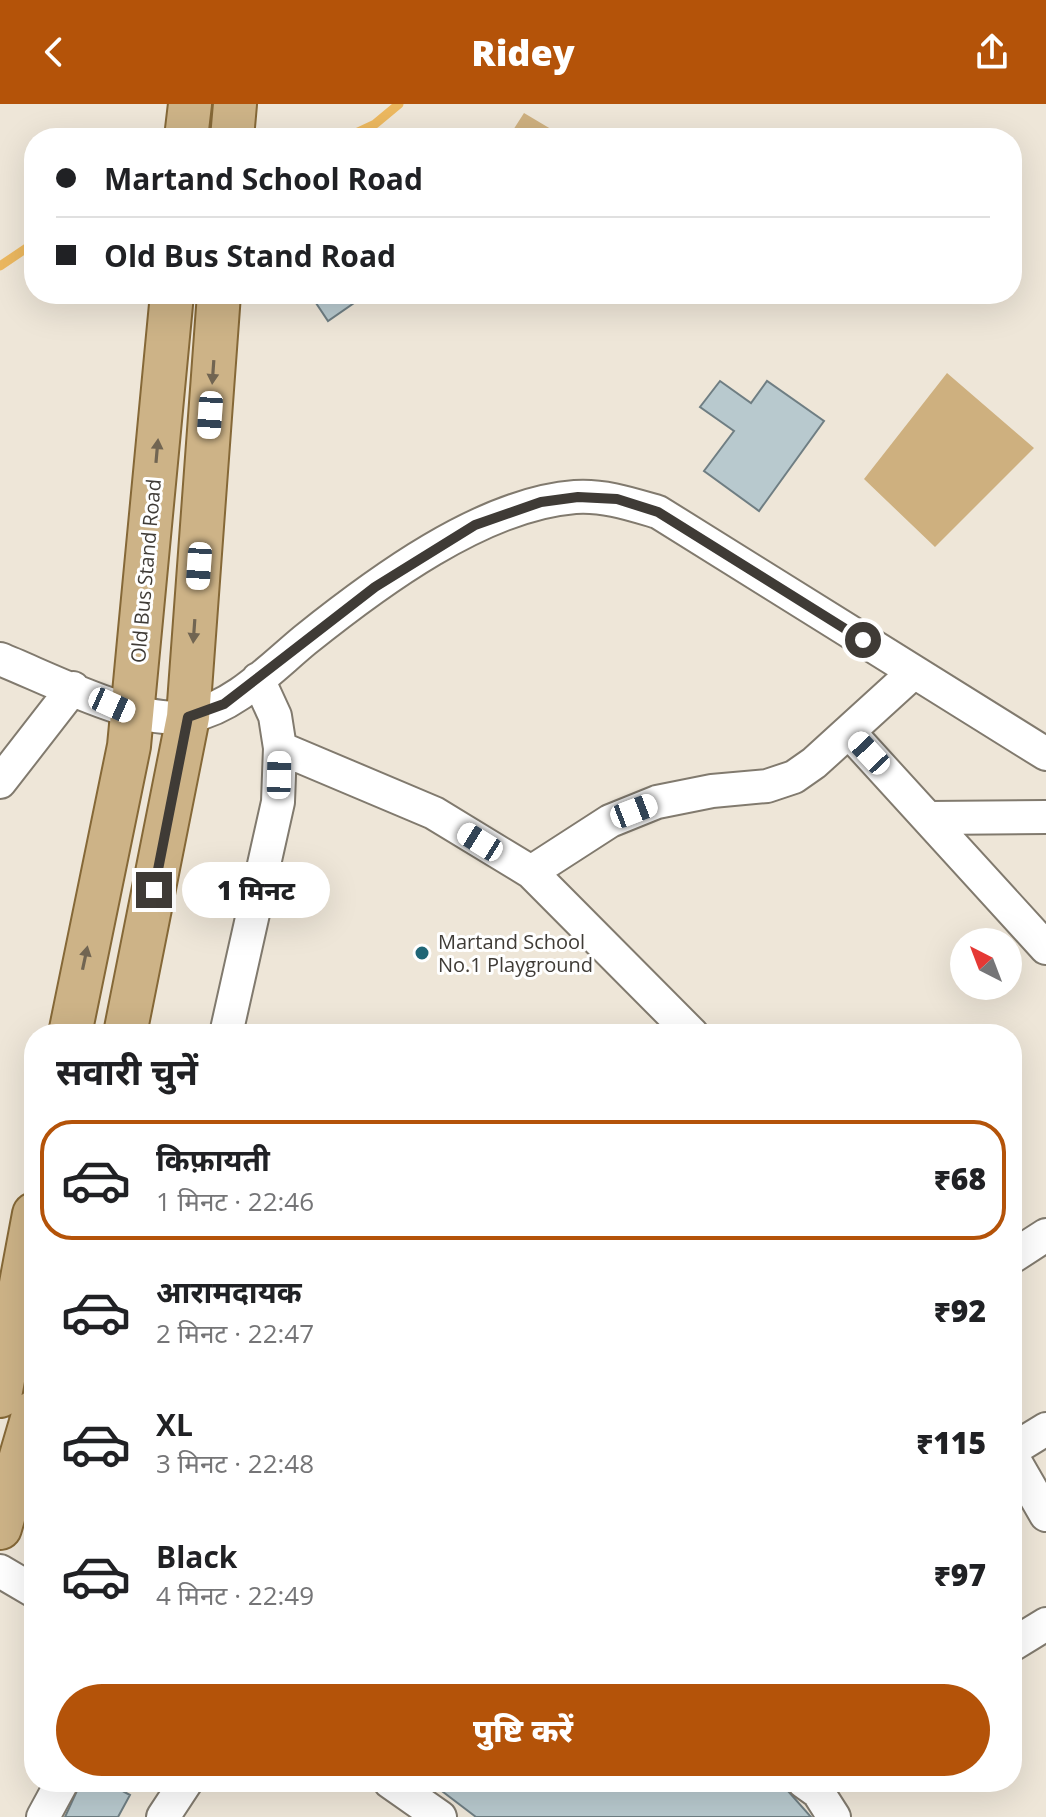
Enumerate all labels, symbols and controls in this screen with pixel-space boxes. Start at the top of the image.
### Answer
text: Ridey [471,28,575,77]
icon: back [32,30,76,74]
icon: share [970,30,1014,74]
text: Martand School Road [104,158,423,199]
text: Old Bus Stand Road [104,235,396,276]
one-way arrow [206,360,219,385]
car [196,390,224,440]
one-way arrow [151,438,164,463]
street label: Old Bus Stand Road [124,478,167,664]
car [185,541,213,591]
one-way arrow [187,619,200,644]
route start [845,622,881,658]
car [85,684,139,726]
car [844,727,894,779]
car [267,751,291,799]
car [607,791,661,831]
car [453,819,507,865]
callout: 1 मिनट [182,862,330,918]
route end [136,872,172,908]
text: 1 मिनट [217,872,295,908]
place label: Martand School No.1 Playground [438,928,593,978]
north arrow [950,928,1022,1000]
map controls [950,928,1022,1000]
marker: Martand School No.1 Playground [413,944,431,962]
one-way arrow [79,945,92,970]
text: सवारी चुनें [56,1047,198,1096]
text: किफ़ायती [156,1139,270,1180]
icon: car [60,1144,132,1216]
text: ₹68 [934,1158,986,1199]
text: 1 मिनट · 22:46 [156,1183,314,1219]
text: आरामदायक [156,1271,302,1312]
icon: car [60,1276,132,1348]
text: ₹92 [934,1290,986,1331]
text: 2 मिनट · 22:47 [156,1315,314,1351]
text: XL [156,1404,193,1445]
icon: car [60,1408,132,1480]
text: ₹115 [916,1422,986,1463]
text: 3 मिनट · 22:48 [156,1445,314,1481]
text: Black [156,1536,237,1577]
icon: car [60,1540,132,1612]
text: ₹97 [934,1554,986,1595]
text: 4 मिनट · 22:49 [156,1577,314,1613]
button: पुष्टि करें [56,1684,990,1776]

